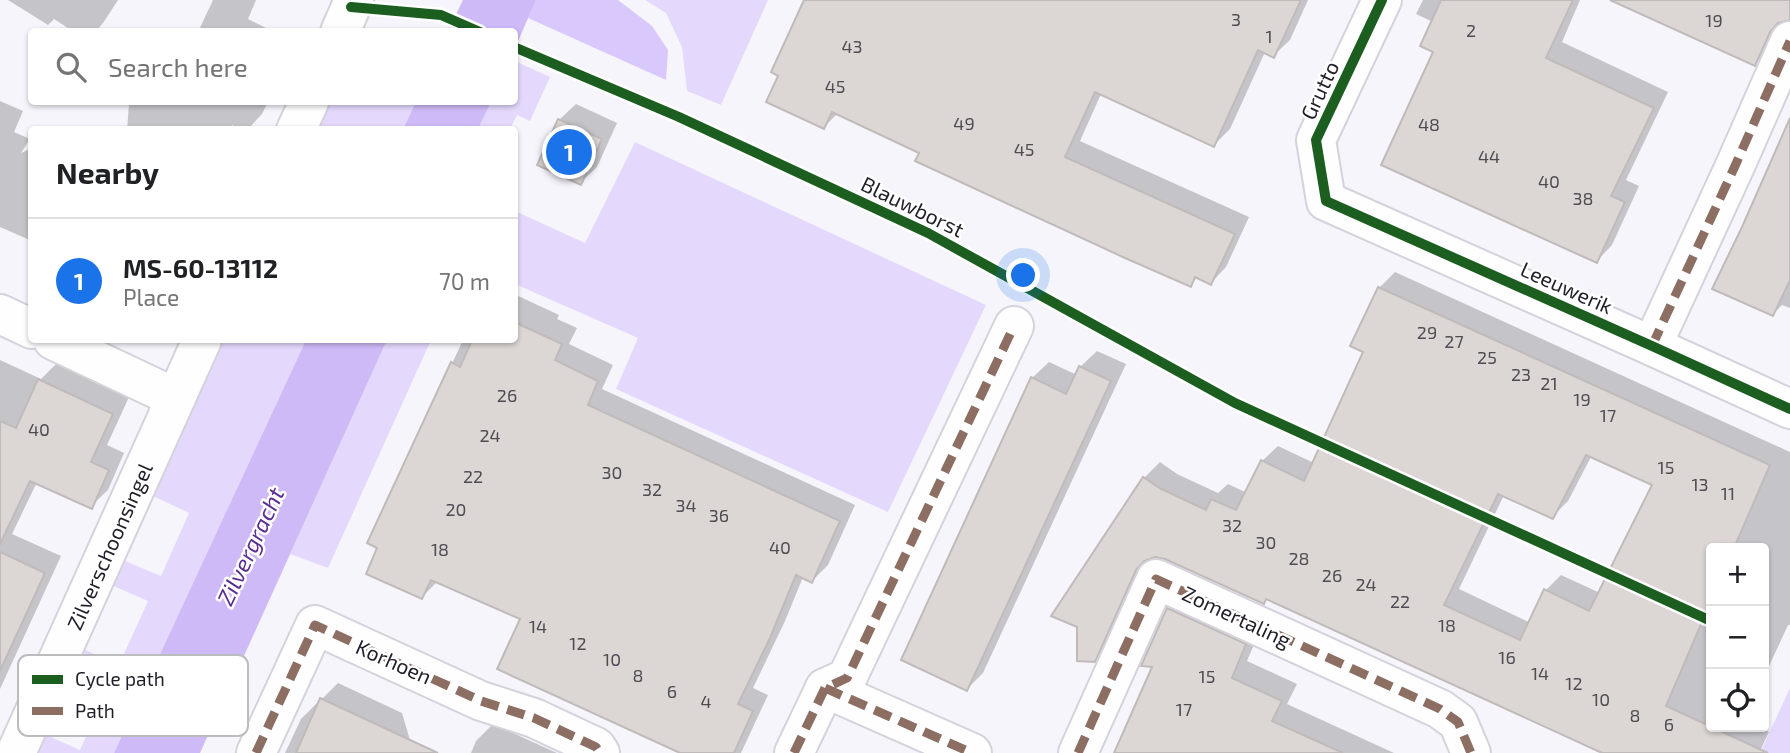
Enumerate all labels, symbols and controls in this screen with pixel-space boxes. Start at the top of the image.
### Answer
house number: 3 [1231,8,1241,30]
house number: 19 [1705,9,1723,31]
house number: 2 [1466,19,1476,41]
house number: 1 [1265,25,1273,47]
search box [28,28,518,105]
house number: 43 [841,35,863,57]
icon: search [52,48,90,86]
text: Search here [108,51,248,82]
street label: Grutto [1295,57,1343,123]
house number: 45 [825,75,845,97]
house number: 49 [953,112,975,134]
house number: 48 [1418,113,1440,135]
pin: 1 [546,126,592,178]
house number: 45 [1014,138,1034,160]
house number: 44 [1478,145,1500,167]
text: Nearby [56,154,159,190]
street label: Blauwborst [858,170,968,242]
house number: 40 [1538,170,1560,192]
house number: 38 [1573,187,1593,209]
text: MS-60-13112 [123,252,278,283]
street label: Leeuwerik [1517,256,1617,318]
your location [1006,258,1040,292]
text: 1 [74,267,84,295]
text: 70 m [439,267,490,295]
text: Place [123,283,179,311]
house number: 29 [1417,321,1437,343]
house number: 27 [1444,330,1464,352]
house number: 25 [1477,346,1497,368]
house number: 23 [1511,363,1531,385]
house number: 21 [1540,372,1558,394]
house number: 26 [497,384,517,406]
house number: 19 [1573,388,1591,410]
house number: 17 [1600,404,1616,426]
house number: 40 [28,418,50,440]
house number: 24 [479,424,501,446]
house number: 15 [1658,456,1674,478]
street label: Zilverschoonsingel [61,458,157,633]
house number: 30 [602,461,622,483]
house number: 22 [463,465,483,487]
house number: 13 [1691,473,1709,495]
house number: 32 [642,478,662,500]
water label: Zilvergracht [211,482,290,609]
house number: 11 [1721,482,1735,504]
house number: 34 [675,494,697,516]
house number: 20 [446,498,466,520]
house number: 36 [709,504,729,526]
house number: 32 [1222,514,1242,536]
house number: 30 [1256,531,1276,553]
house number: 40 [769,536,791,558]
house number: 18 [431,538,449,560]
map controls [1706,543,1769,732]
button: + [1706,543,1769,606]
house number: 28 [1288,547,1310,569]
house number: 26 [1322,564,1342,586]
house number: 24 [1355,573,1377,595]
street label: Zomertaling [1179,580,1295,652]
house number: 22 [1390,590,1410,612]
button: − [1706,606,1769,669]
house number: 18 [1438,614,1456,636]
house number: 14 [529,615,547,637]
house number: 12 [569,632,587,654]
street label: Korhoen [352,633,436,689]
house number: 16 [1498,646,1516,668]
house number: 10 [603,648,621,670]
legend [18,655,248,736]
house number: 14 [1531,662,1549,684]
house number: 8 [633,664,643,686]
house number: 15 [1199,665,1215,687]
text: Cycle path [75,667,165,690]
button: locate [1706,669,1769,732]
house number: 12 [1565,672,1583,694]
house number: 6 [667,680,677,702]
house number: 10 [1592,688,1610,710]
house number: 4 [700,690,712,712]
house number: 17 [1176,698,1192,720]
text: Path [75,699,115,722]
house number: 8 [1630,704,1640,726]
house number: 6 [1664,713,1674,735]

